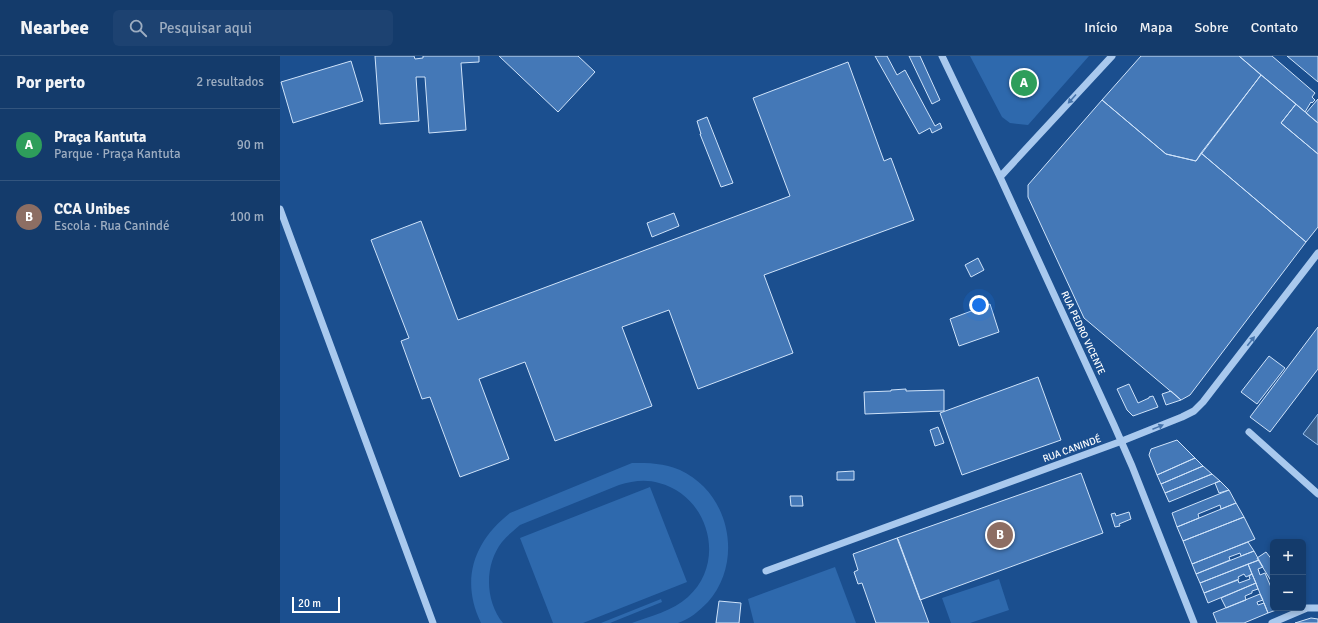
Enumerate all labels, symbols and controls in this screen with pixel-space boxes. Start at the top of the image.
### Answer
search box [113,10,393,46]
text: Nearbee [20,16,89,40]
icon: search [127,17,149,39]
text: Pesquisar aqui [159,19,252,37]
text: Início [1084,19,1118,36]
text: Mapa [1140,19,1172,36]
text: Sobre [1194,19,1229,36]
text: Contato [1251,19,1298,36]
pin: A [1011,68,1037,98]
text: Por perto [16,72,85,93]
text: 2 resultados [196,74,264,90]
one-way arrow [1068,94,1077,104]
text: Praça Kantuta [54,128,147,146]
text: A [25,137,33,153]
text: 90 m [237,137,264,153]
text: Parque · Praça Kantuta [54,146,181,162]
text: CCA Unibes [54,200,130,218]
text: B [25,209,33,225]
text: 100 m [230,209,264,225]
text: Escola · Rua Canindé [54,218,170,234]
street label: RUA PEDRO VICENTE [1058,289,1108,377]
your location [969,295,989,315]
one-way arrow [1246,335,1255,346]
one-way arrow [1152,423,1164,429]
street label: RUA CANINDÉ [1041,432,1103,465]
pin: B [987,520,1013,550]
map controls [1270,539,1306,611]
button: + [1270,539,1306,575]
button: − [1270,575,1306,611]
scale bar [292,595,340,614]
text: 20 m [298,597,321,610]

